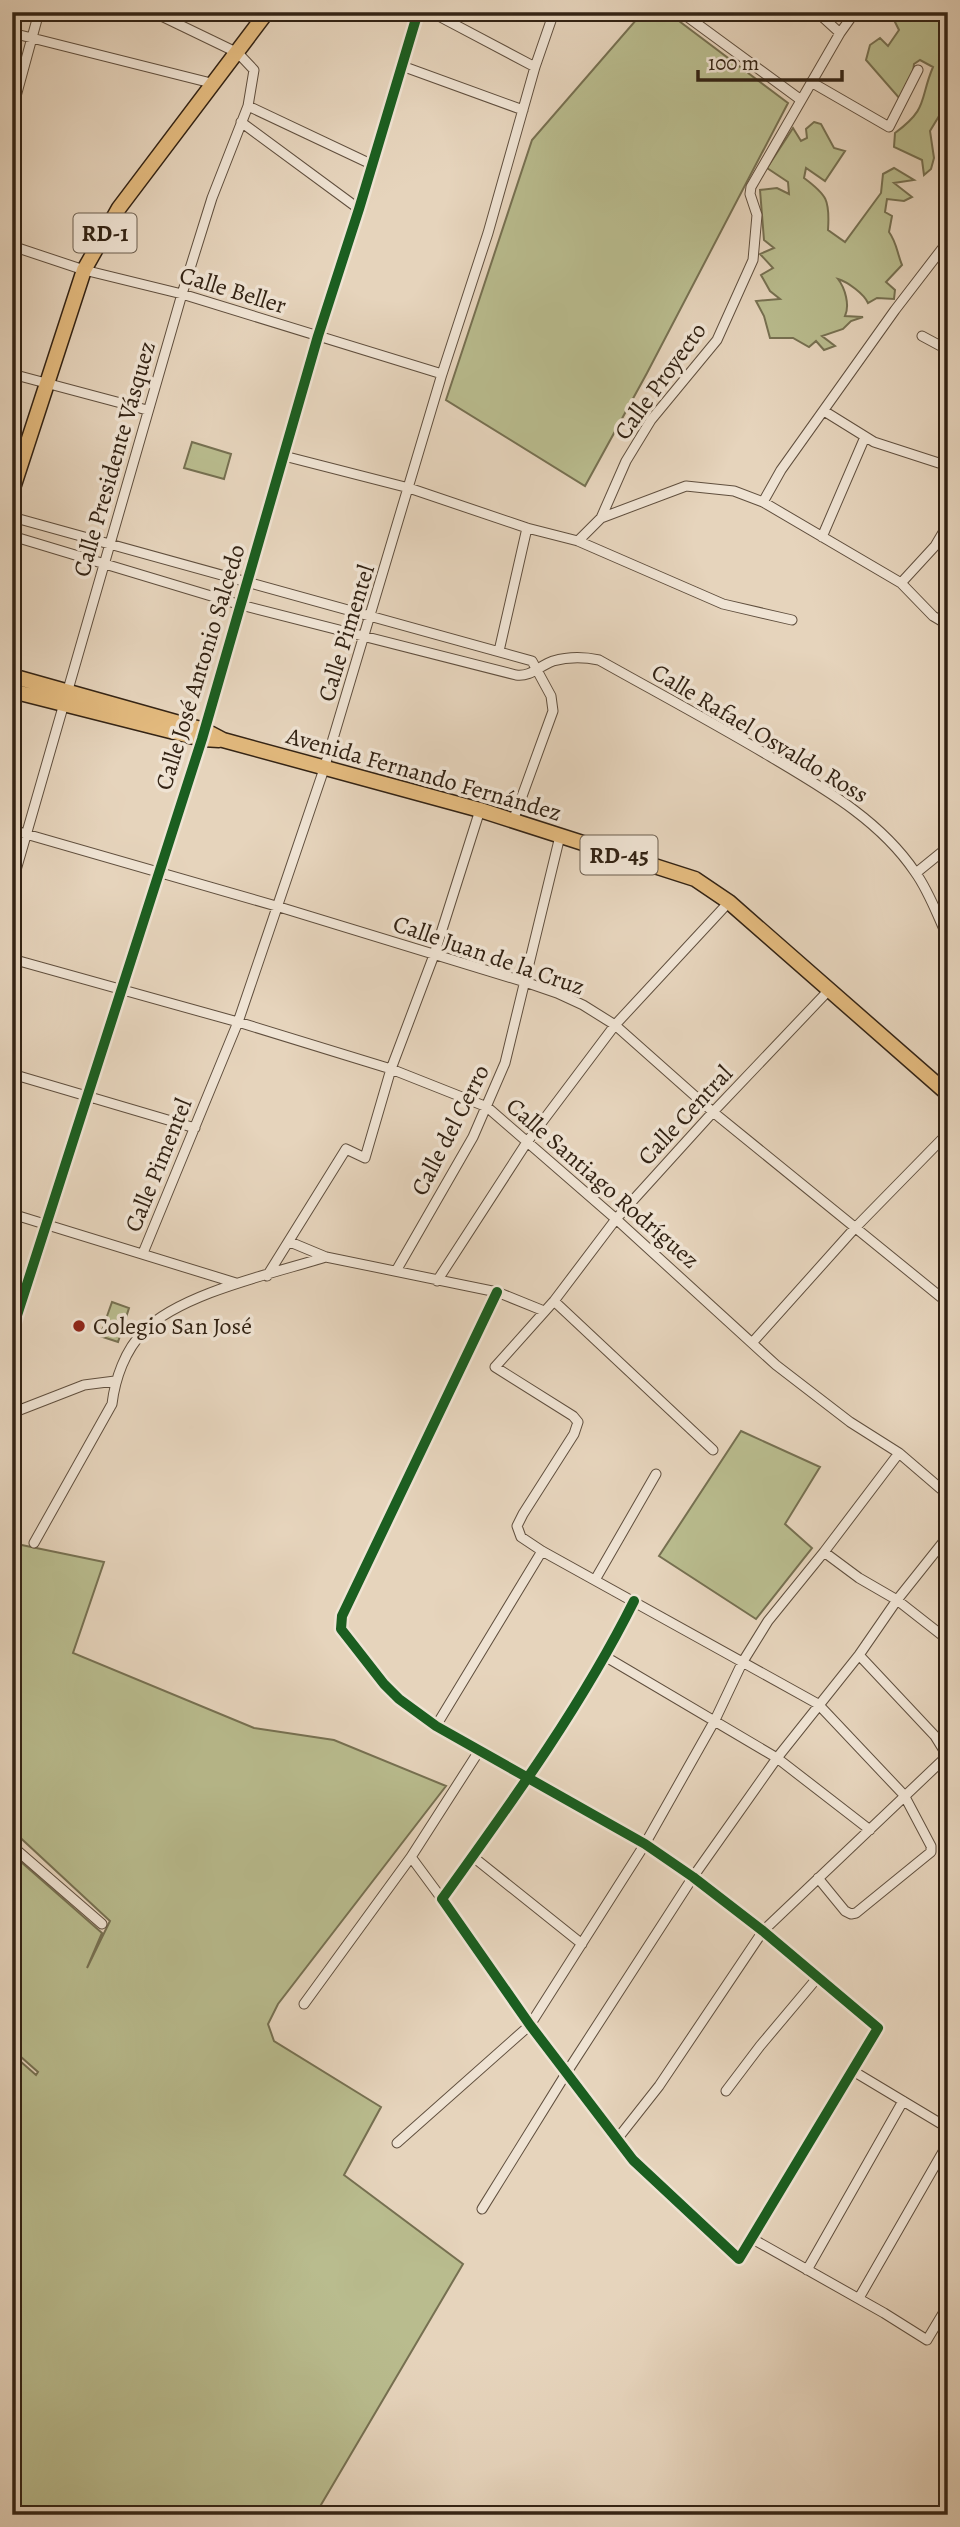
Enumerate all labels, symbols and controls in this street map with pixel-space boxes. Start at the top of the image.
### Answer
scale bar [698,38,841,82]
text: 100 m [708,49,759,77]
road number: RD-1 [74,214,136,252]
street label: Calle Beller [176,259,290,321]
street label: Calle Proyecto [606,316,714,446]
street label: Calle Presidente Vásquez [65,338,163,580]
street label: Calle José Antonio Salcedo [147,540,253,794]
street label: Calle Pimentel [310,560,382,705]
street label: Calle Rafael Osvaldo Ross [646,656,874,810]
street label: Avenida Fernando Fernández [282,719,565,829]
road number: RD-45 [580,835,658,874]
street label: Calle Juan de la Cruz [389,907,589,1003]
street label: Calle Central [630,1058,740,1172]
street label: Calle del Cerro [403,1059,497,1201]
street label: Calle Santiago Rodríguez [500,1090,706,1276]
street label: Calle Pimentel [117,1093,199,1237]
place label: Colegio San José [93,1310,252,1342]
marker: Colegio San José [71,1318,87,1334]

